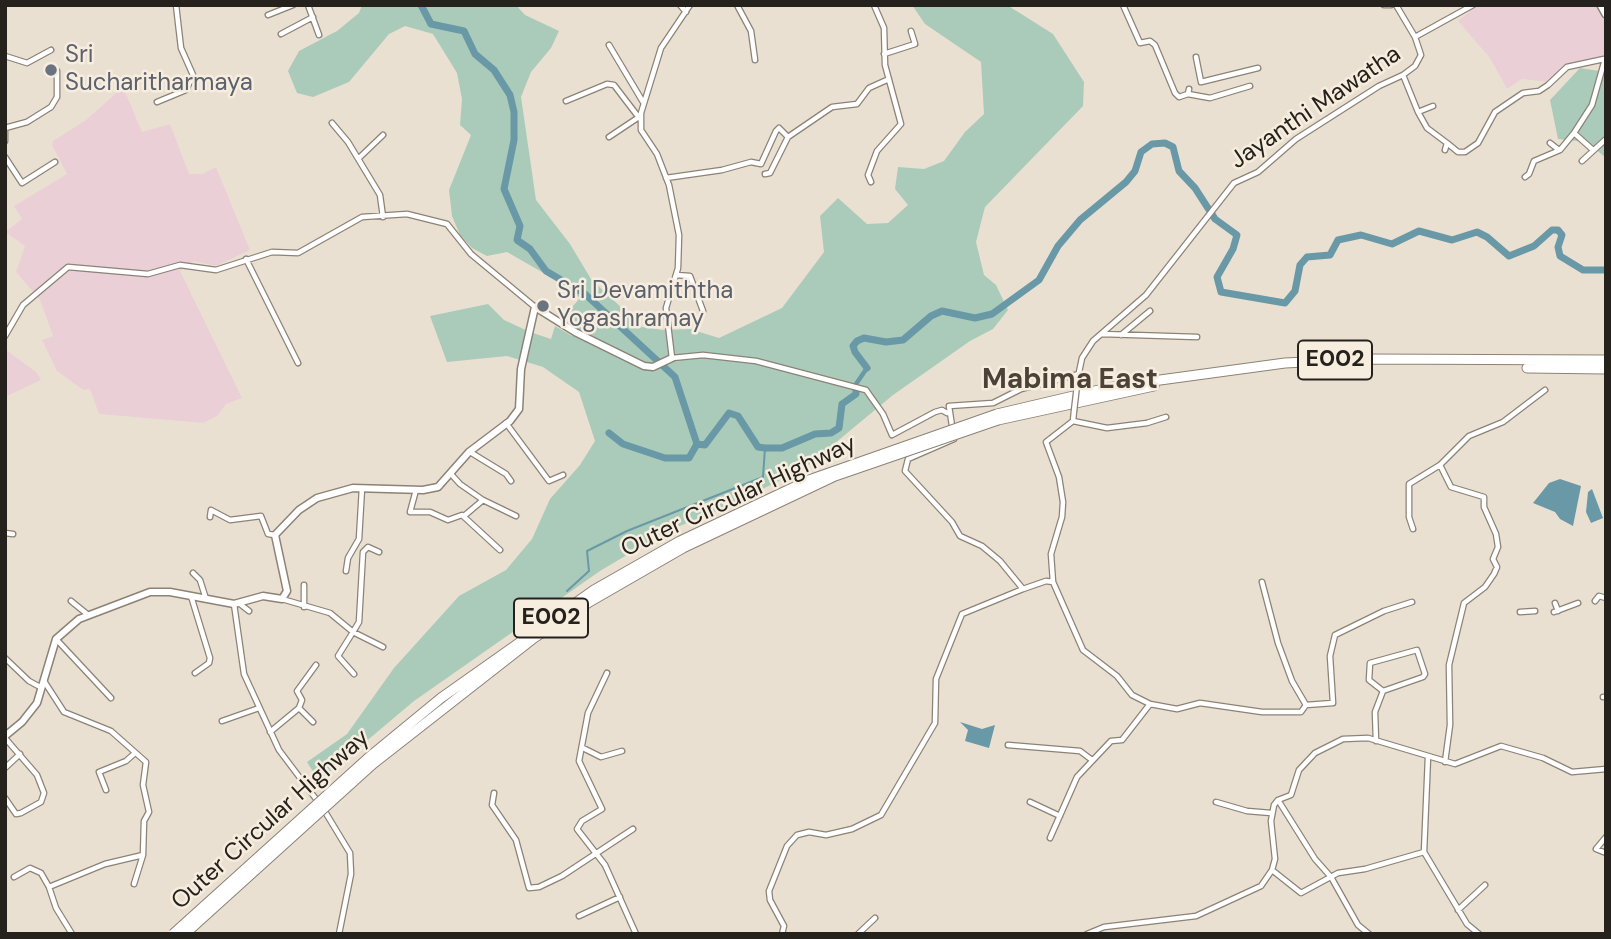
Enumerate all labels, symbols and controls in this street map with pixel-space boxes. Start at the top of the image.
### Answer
street label: Jayanthi Mawatha [1225,40,1407,176]
place label: Sri Sucharitharmaya [65,42,253,98]
marker: Sri Sucharitharmaya [43,62,59,78]
place label: Sri Devamiththa Yogashramay [557,278,733,334]
marker: Sri Devamiththa Yogashramay [535,298,551,314]
road number: E002 [1298,340,1372,380]
district label: Mabima East [982,364,1158,398]
street label: Outer Circular Highway [617,430,861,564]
road number: E002 [514,598,588,638]
street label: Outer Circular Highway [166,724,376,916]

